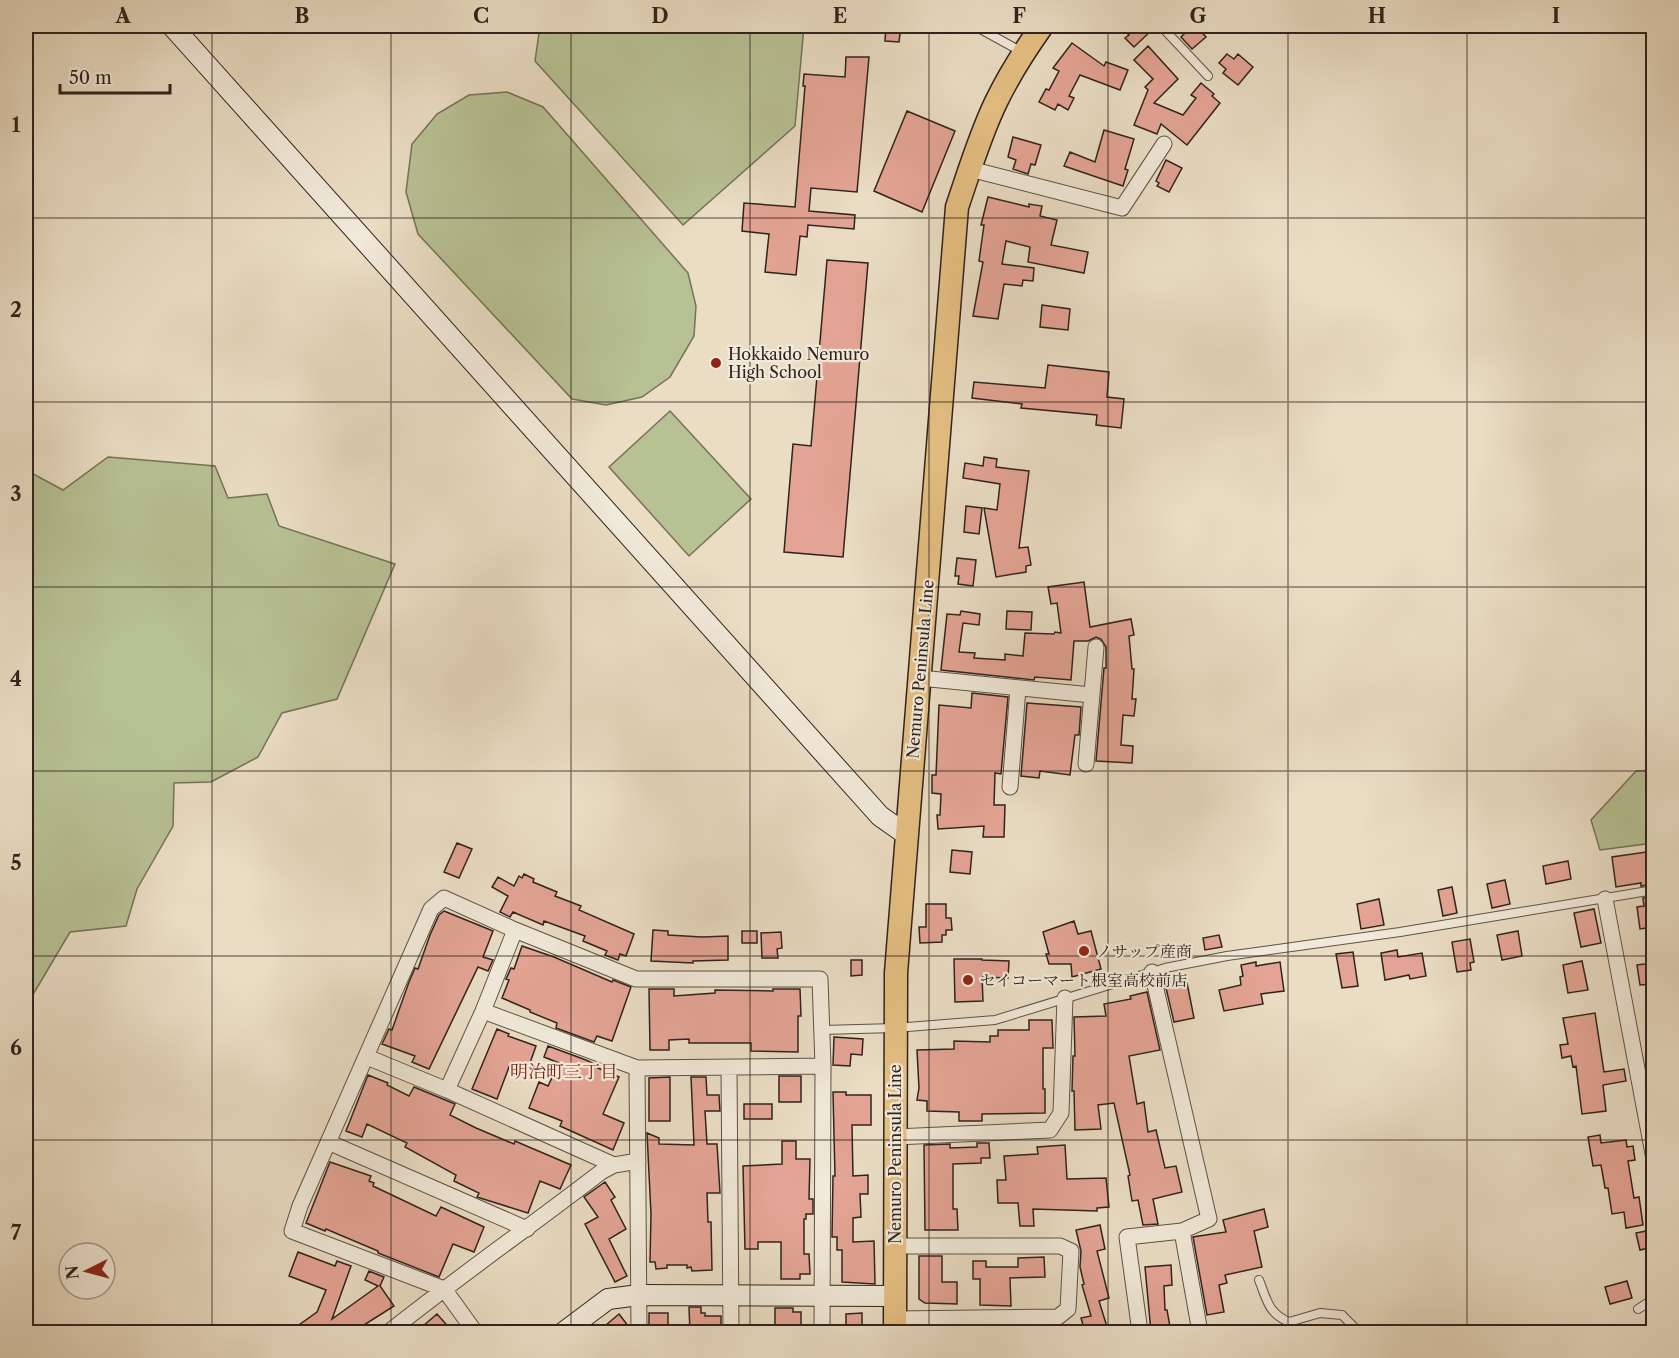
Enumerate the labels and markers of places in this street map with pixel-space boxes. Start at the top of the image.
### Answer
place label: Hokkaido Nemuro High School [728,344,870,382]
marker: Hokkaido Nemuro High School [709,356,723,370]
place label: ノサップ産商 [1096,941,1192,961]
marker: ノサップ産商 [1077,944,1091,958]
place label: セイコーマート根室高校前店 [980,970,1187,990]
marker: セイコーマート根室高校前店 [961,973,975,987]

